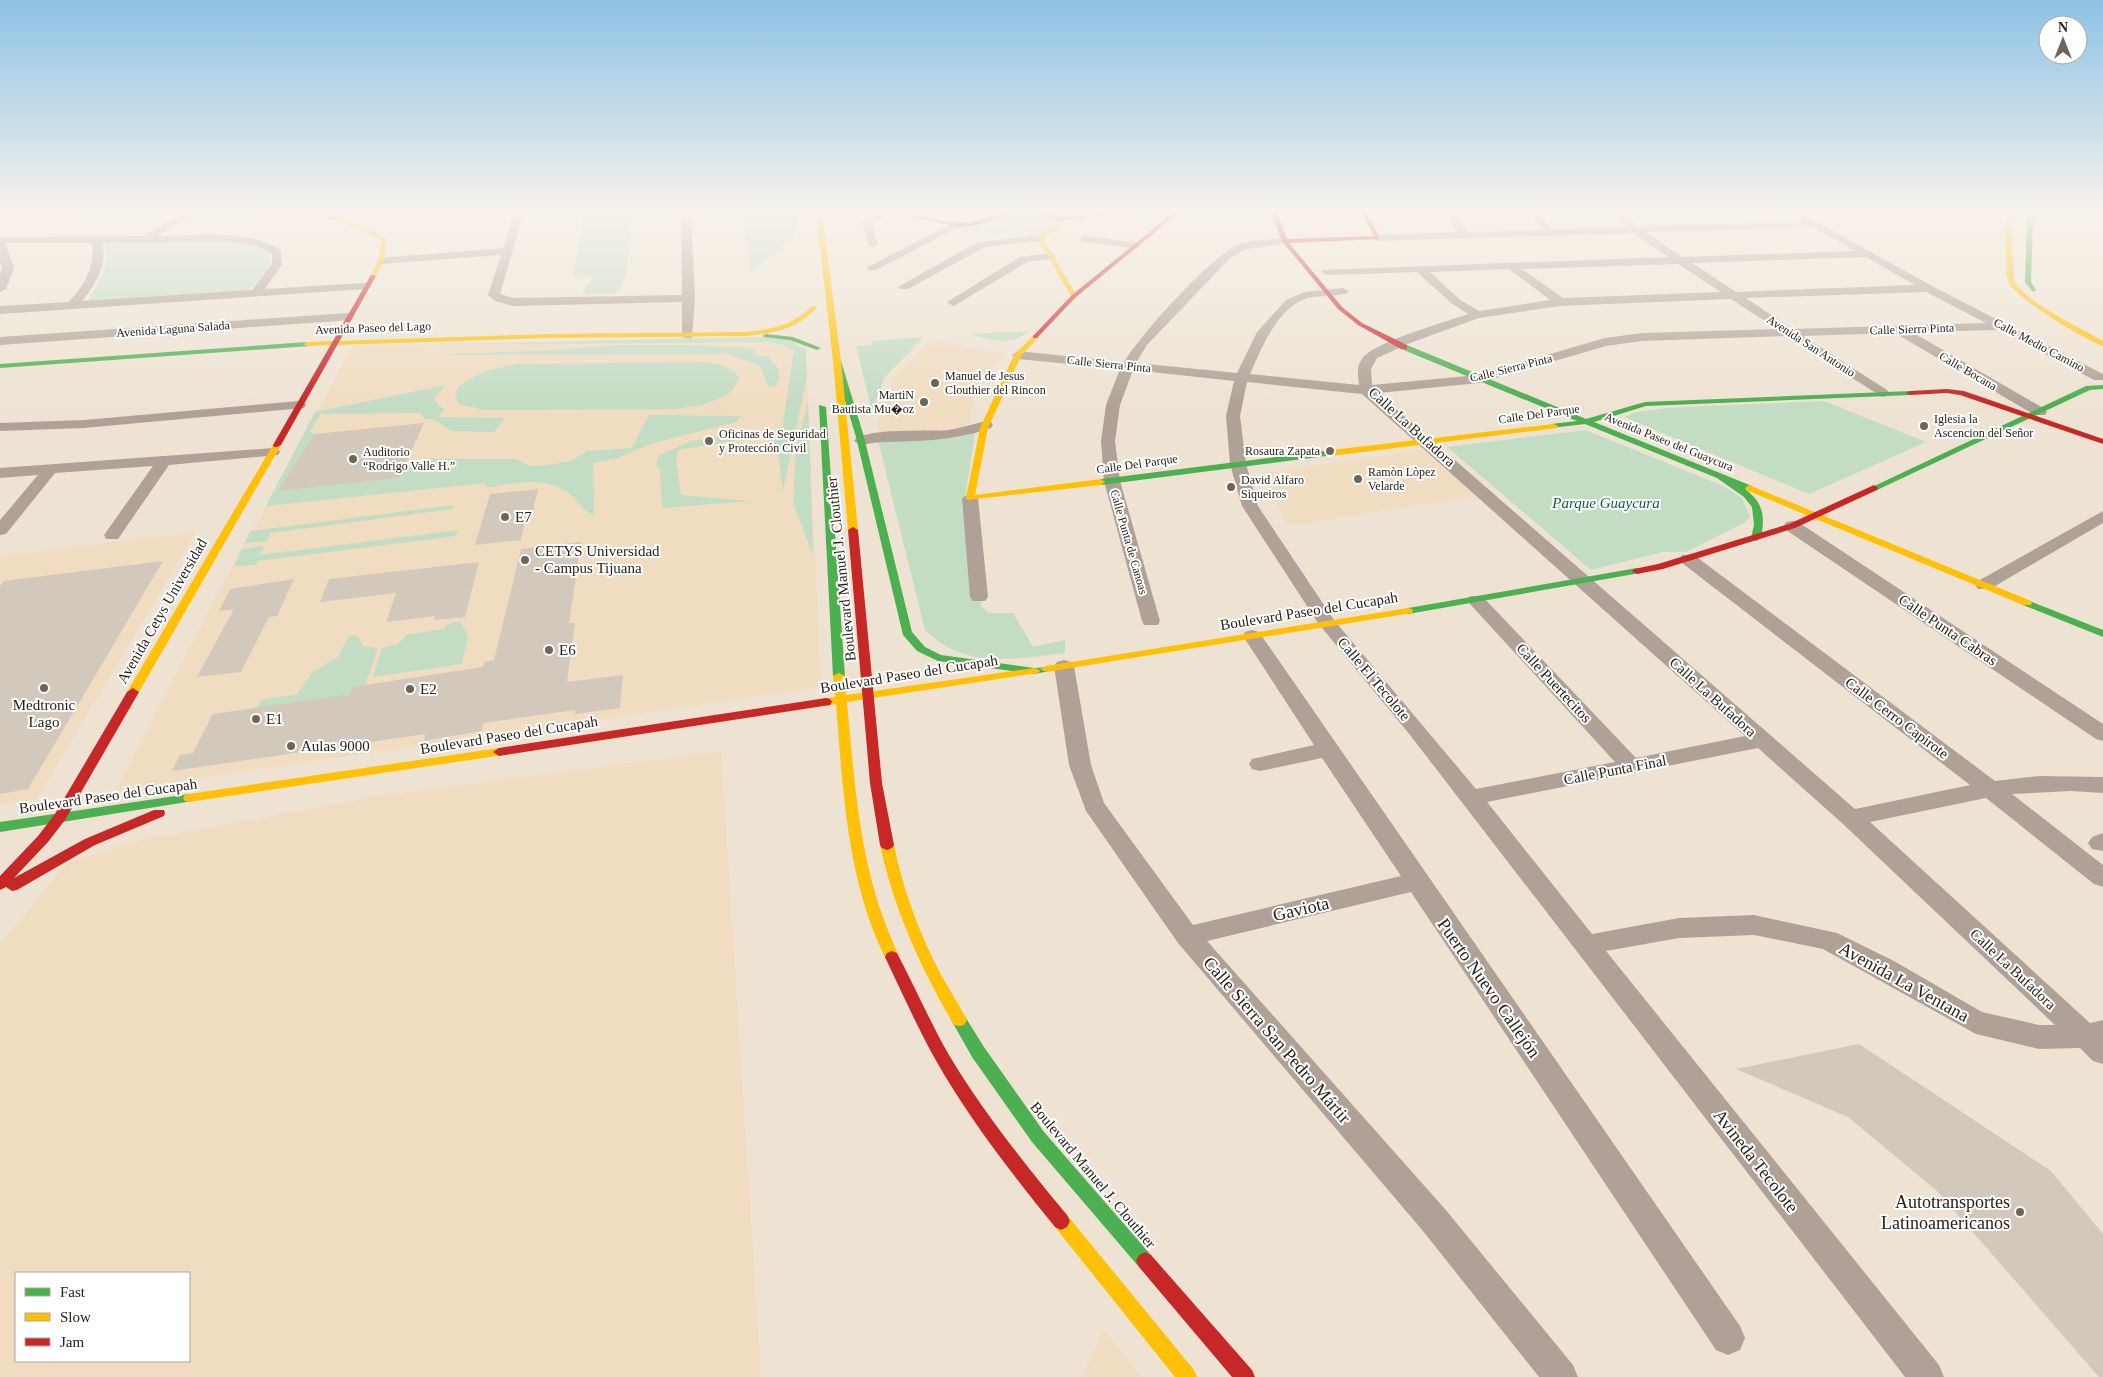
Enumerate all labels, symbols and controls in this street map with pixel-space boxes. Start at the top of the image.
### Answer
north arrow [2038,15,2088,65]
text: N [2058,20,2068,35]
street label: Avenida San Antonio [1764,312,1858,380]
street label: Calle Medio Camino [1991,315,2087,375]
street label: Avenida Laguna Salada [116,318,231,340]
street label: Avenida Paseo del Lago [315,319,431,337]
street label: Calle Sierra Pinta [1869,321,1955,337]
street label: Calle Bocana [1937,349,2000,393]
street label: Calle Sierra Pinta [1468,351,1554,385]
street label: Calle Sierra Pinta [1066,353,1152,375]
place label: Manuel de Jesus Clouthier del Rincon [945,369,1046,397]
marker: Manuel de Jesus Clouthier del Rincon [929,377,941,389]
street label: Calle La Bufadora [1365,384,1459,470]
place label: MartiN Bautista Mu�oz [832,388,914,416]
marker: MartiN Bautista Mu�oz [918,396,930,408]
street label: Calle Del Parque [1497,401,1581,427]
street label: Avenida Paseo del Guaycura [1602,410,1736,475]
place label: Iglesia la Ascencion del Señor [1934,412,2033,440]
marker: Iglesia la Ascencion del Señor [1918,420,1930,432]
place label: Oficinas de Seguridad y Protección Civil [719,427,826,455]
marker: Oficinas de Seguridad y Protección Civil [703,435,715,447]
place label: Rosaura Zapata [1245,444,1321,458]
place label: Auditorio “Rodrigo Valle H.” [363,445,455,473]
marker: Rosaura Zapata [1324,445,1336,457]
street label: Calle Del Parque [1095,451,1179,477]
marker: Auditorio “Rodrigo Valle H.” [347,453,359,465]
place label: Ramòn Lòpez Velarde [1368,465,1436,493]
place label: David Alfaro Siqueiros [1241,473,1304,501]
marker: Ramòn Lòpez Velarde [1352,473,1364,485]
street label: Boulevard Manuel J. Clouthier [823,476,859,662]
marker: David Alfaro Siqueiros [1225,481,1237,493]
street label: Calle Punta de Canoas [1107,488,1151,596]
park label: Parque Guaycura [1551,495,1660,511]
place label: E7 [515,509,532,525]
marker: E7 [499,511,511,523]
street label: Avenida Cetys Universidad [114,535,210,686]
place label: CETYS Universidad - Campus Tijuana [535,543,660,576]
marker: CETYS Universidad - Campus Tijuana [519,554,531,566]
street label: Boulevard Paseo del Cucapah [1219,589,1399,633]
street label: Calle Punta Cabras [1896,591,2000,669]
street label: Calle El Tecolote [1335,634,1414,724]
street label: Calle Puertecitos [1513,640,1595,726]
place label: E6 [559,642,576,658]
marker: E6 [543,644,555,656]
street label: Boulevard Paseo del Cucapah [819,652,999,696]
street label: Calle La Bufadora [1666,654,1760,740]
street label: Calle Cerro Capirote [1842,674,1952,762]
place label: E2 [420,681,437,697]
marker: Medtronic Lago [38,682,50,694]
marker: E2 [404,683,416,695]
place label: Medtronic Lago [13,697,76,730]
place label: E1 [266,711,283,727]
marker: E1 [250,713,262,725]
street label: Boulevard Paseo del Cucapah [419,713,599,757]
place label: Aulas 9000 [301,738,370,754]
marker: Aulas 9000 [285,740,297,752]
street label: Calle Punta Final [1562,752,1668,788]
street label: Boulevard Paseo del Cucapah [18,776,199,816]
street label: Gaviota [1271,893,1331,925]
street label: Puerto Nuevo Callejón [1433,915,1545,1061]
street label: Calle La Bufadora [1967,925,2059,1013]
street label: Avenida La Ventana [1836,938,1972,1026]
street label: Calle Sierra San Pedro Mártir [1199,953,1355,1127]
street label: Boulevard Manuel J. Clouthier [1027,1099,1159,1251]
street label: Avineda Tecolote [1709,1105,1803,1217]
place label: Autotransportes Latinoamericanos [1881,1192,2010,1233]
marker: Autotransportes Latinoamericanos [2014,1206,2026,1218]
legend [15,1272,190,1362]
text: Fast [60,1284,86,1300]
text: Slow [60,1309,91,1325]
text: Jam [60,1334,84,1350]

